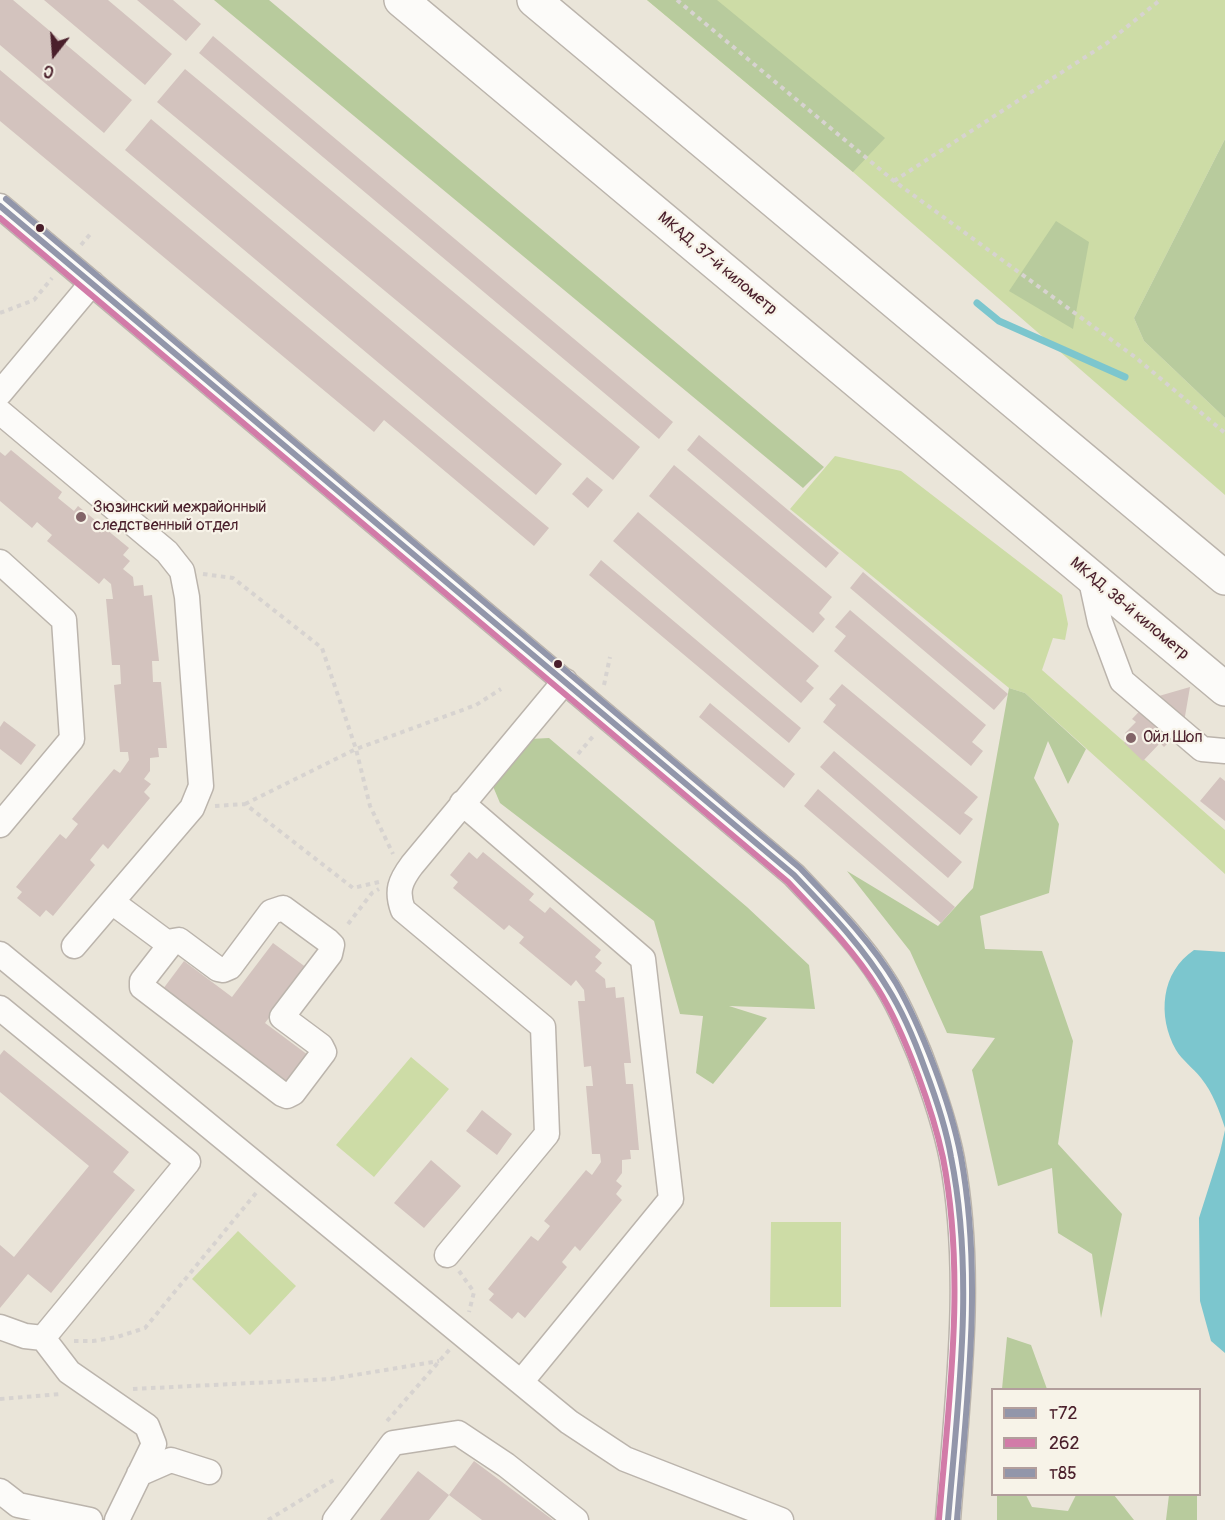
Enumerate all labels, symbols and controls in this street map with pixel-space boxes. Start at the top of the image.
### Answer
north arrow [24,24,84,84]
text: С [41,60,56,82]
street label: МКАД, 37-й километр [653,208,781,320]
unlabelled marker [34,222,46,234]
place label: Зюзинский межрайонный следственный отдел [93,498,266,536]
marker: Зюзинский межрайонный следственный отдел [74,510,88,524]
street label: МКАД, 38-й километр [1066,554,1192,664]
unlabelled marker [552,658,564,670]
place label: Ойл Шоп [1143,728,1203,748]
marker: Ойл Шоп [1124,731,1138,745]
legend [991,1388,1201,1496]
text: т72 [1049,1402,1078,1425]
text: 262 [1049,1432,1080,1455]
text: т85 [1049,1462,1077,1485]

